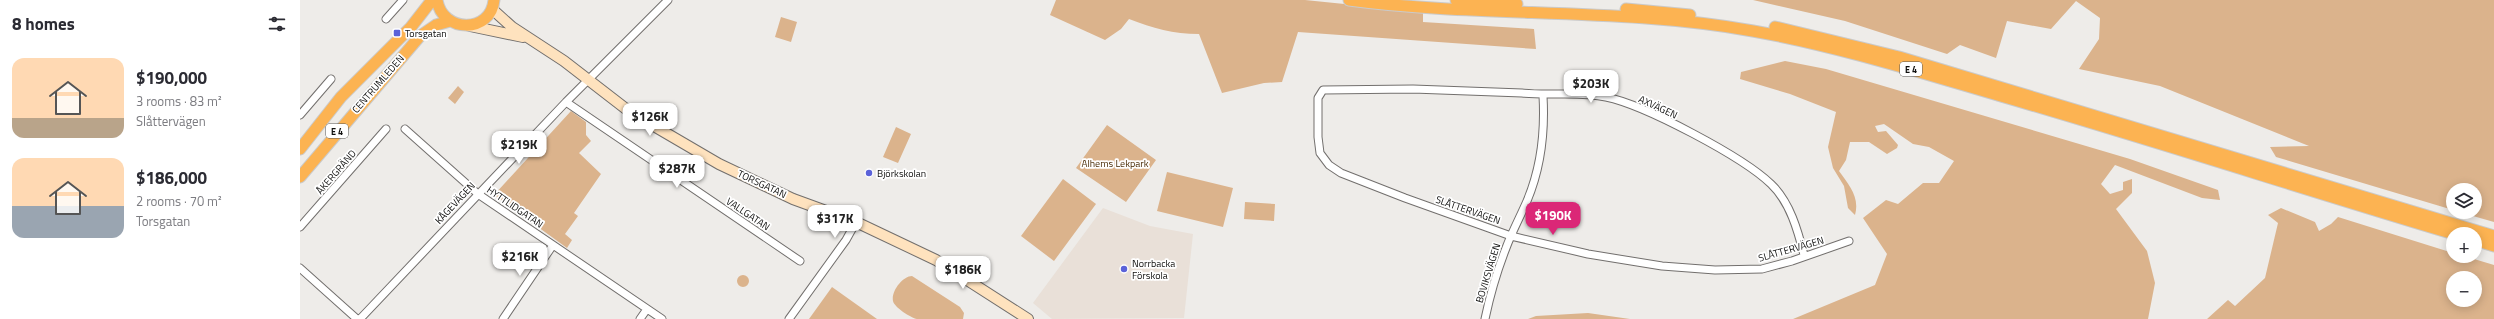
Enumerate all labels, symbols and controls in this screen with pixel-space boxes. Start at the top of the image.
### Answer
text: 8 homes [12,11,75,37]
icon: filters [266,13,288,35]
place label: Torsgatan [405,26,447,41]
marker: Torsgatan [392,28,402,38]
street label: CENTRUMLEDEN [348,52,408,116]
road number: E 4 [1900,62,1922,76]
text: $190,000 [136,65,207,91]
pin: $203K [1563,70,1619,104]
text: $203K [1573,73,1609,93]
icon: home [44,74,92,122]
text: 3 rooms · 83 m² [136,91,222,111]
street label: AXVÄGEN [1636,91,1680,123]
pin: $126K [622,103,678,137]
text: $126K [632,106,668,126]
text: Slåttervägen [136,111,206,131]
road number: E 4 [326,124,348,138]
pin: $219K [491,131,547,165]
text: $219K [501,134,537,154]
street label: ÅKERGRÄND [312,146,360,198]
pin: $287K [649,155,705,189]
park label: Alhems Lekpark [1081,156,1149,171]
text: $287K [659,158,695,178]
text: $186,000 [136,165,207,191]
street label: TORSGATAN [735,166,789,202]
place label: Björkskolan [877,166,926,181]
marker: Björkskolan [864,168,874,178]
icon: home [44,174,92,222]
street label: KÅGEVÄGEN [431,178,479,228]
street label: HYTTLIDGATAN [484,182,546,232]
map controls [2446,183,2482,307]
button: layers [2446,183,2482,219]
text: 2 rooms · 70 m² [136,191,222,211]
street label: SLÅTTERVÄGEN [1434,192,1502,228]
street label: VALLGATAN [723,194,773,234]
pin: $190K [1525,202,1581,236]
pin: $317K [807,205,863,239]
text: $190K [1535,205,1571,225]
text: $317K [817,208,853,228]
text: Torsgatan [136,211,190,231]
button: + [2446,227,2482,263]
street label: SLÅTTERVÄGEN [1756,232,1826,266]
street label: BOVIKSVÄGEN [1472,241,1504,305]
pin: $216K [492,243,548,277]
text: $216K [502,246,538,266]
pin: $186K [935,256,991,290]
place label: Norrbacka Förskola [1132,256,1175,283]
text: $186K [945,259,981,279]
marker: Norrbacka Förskola [1119,264,1129,274]
button: − [2446,271,2482,307]

